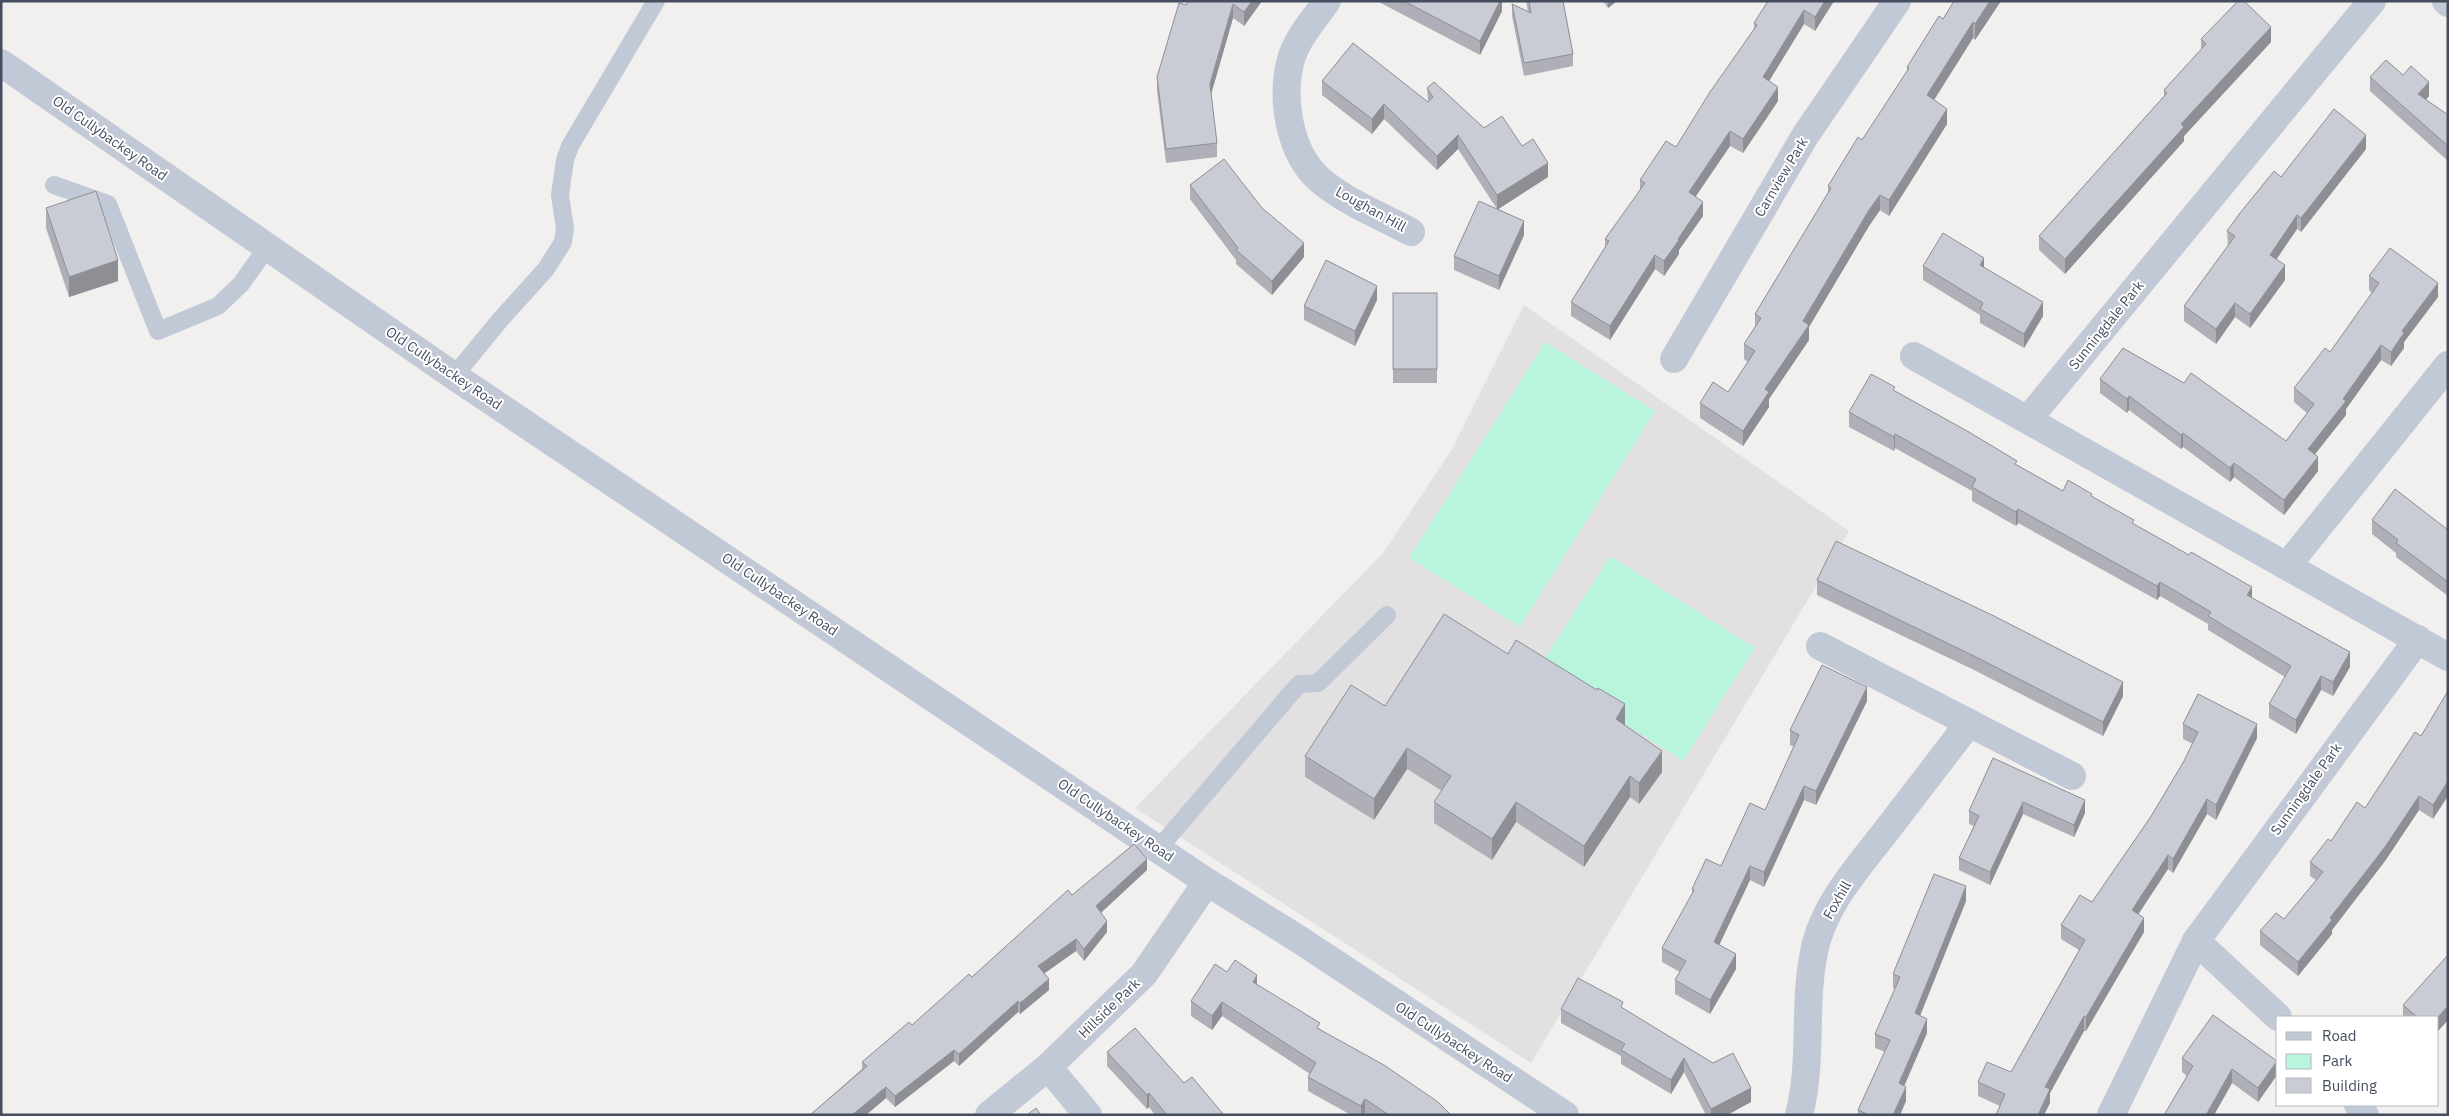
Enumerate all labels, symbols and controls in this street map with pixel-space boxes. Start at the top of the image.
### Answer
street label: Old Cullybackey Road [49,92,171,184]
street label: Carnview Park [1750,133,1812,220]
street label: Loughan Hill [1333,182,1410,236]
street label: Sunningdale Park [2065,276,2148,373]
street label: Old Cullybackey Road [383,322,505,414]
street label: Old Cullybackey Road [719,548,841,640]
street label: Sunningdale Park [2267,739,2346,839]
street label: Old Cullybackey Road [1055,774,1177,866]
street label: Foxhill [1819,877,1855,922]
street label: Hillside Park [1074,974,1144,1042]
street label: Old Cullybackey Road [1392,997,1516,1087]
legend [2276,1016,2439,1106]
text: Road [2322,1026,2357,1045]
text: Park [2322,1051,2352,1070]
text: Building [2322,1076,2377,1095]

